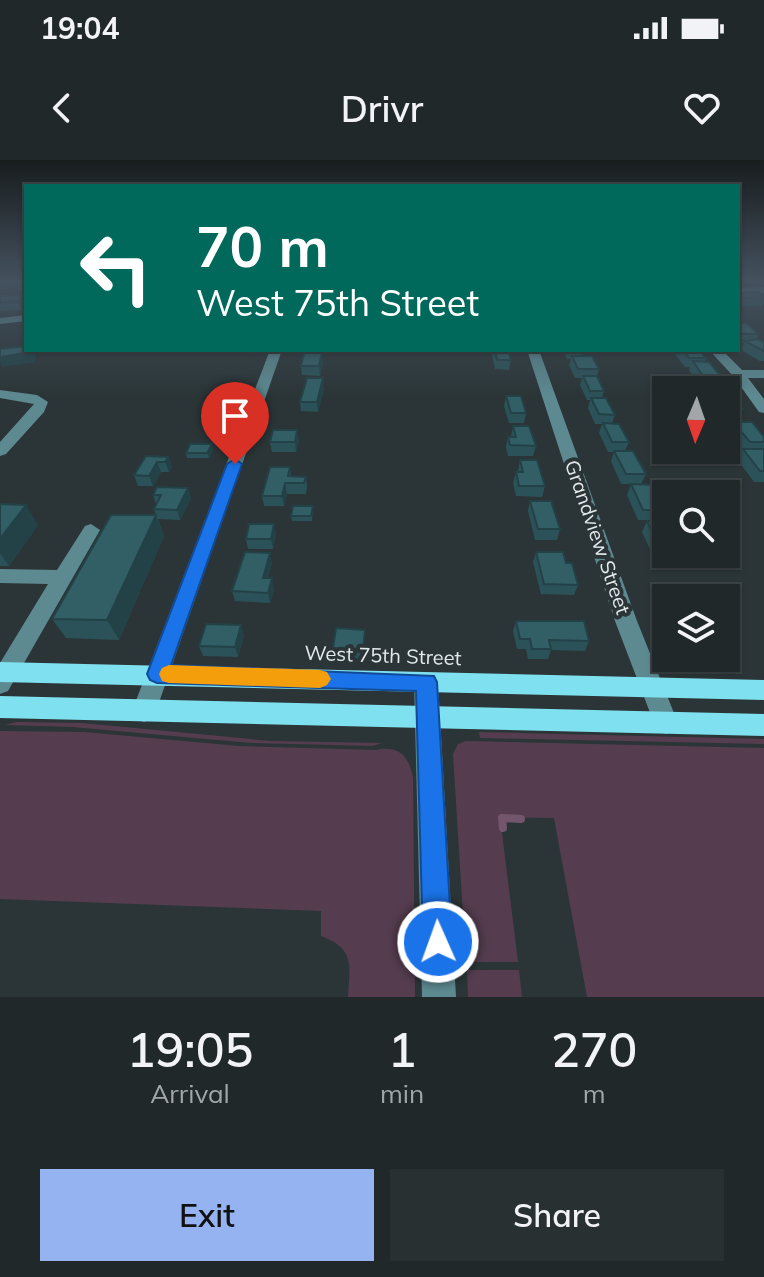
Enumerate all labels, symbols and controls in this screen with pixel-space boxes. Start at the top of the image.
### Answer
text: 19:04 [40,9,119,47]
icon: back [40,86,84,130]
text: Drivr [341,86,423,131]
icon: heart [680,86,724,130]
text: 70 m [196,211,329,281]
icon: left [64,216,168,320]
text: West 75th Street [196,280,479,325]
north arrow [652,376,740,464]
map controls [652,376,740,672]
pin [201,382,269,464]
icon: arrive [213,394,257,438]
street label: Grandview Street [560,457,636,617]
button: search [652,480,740,568]
button: layers [652,584,740,672]
street label: West 75th Street [304,640,462,670]
position arrow [396,900,480,984]
text: 19:05 [127,1019,253,1079]
text: 1 [388,1019,416,1079]
text: 270 [551,1019,637,1079]
text: Arrival [150,1077,230,1110]
text: min [380,1077,424,1110]
text: m [583,1077,606,1110]
button: Exit [40,1169,374,1261]
button: Share [390,1169,724,1261]

